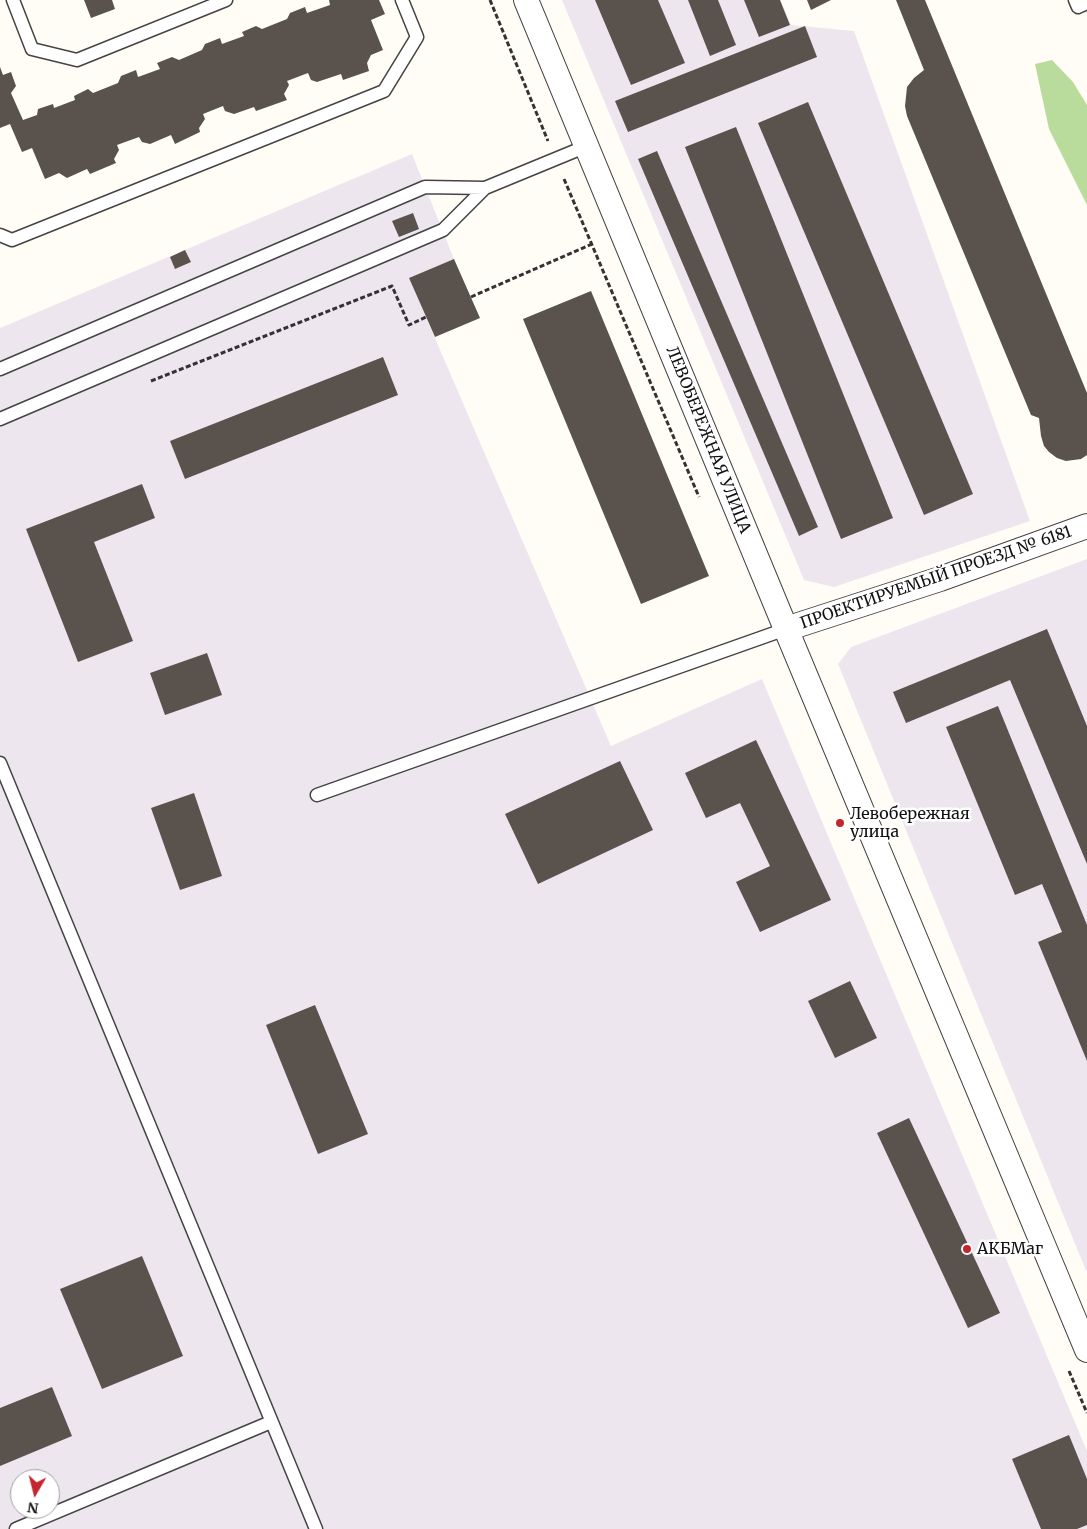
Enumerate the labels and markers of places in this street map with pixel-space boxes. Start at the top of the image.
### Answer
place label: Левобережная улица [850,804,970,842]
marker: Левобережная улица [834,817,846,829]
place label: АКБМаг [977,1239,1043,1259]
marker: АКБМаг [961,1243,973,1255]

